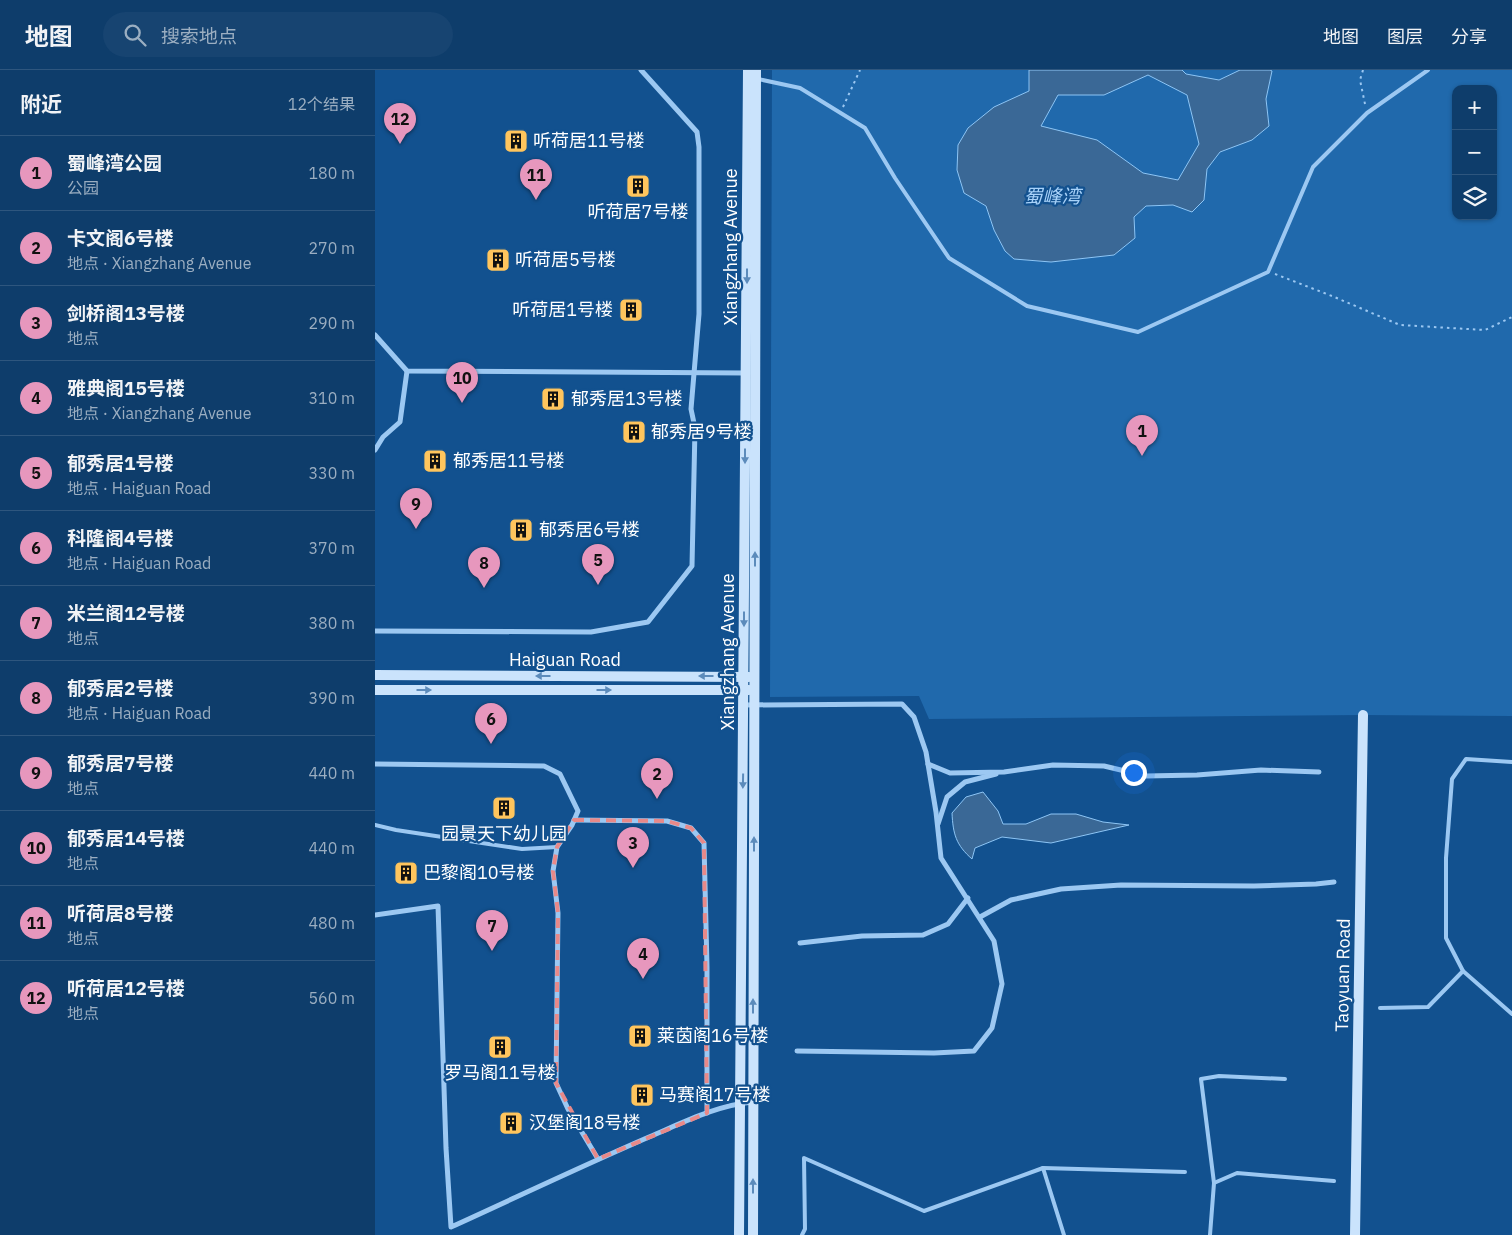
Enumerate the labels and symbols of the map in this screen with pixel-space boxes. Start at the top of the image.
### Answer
pin: 12 [384,103,416,144]
building icon: 听荷居11号楼 [503,128,529,154]
place label: 听荷居11号楼 [533,129,645,152]
pin: 11 [520,159,552,200]
street label: Xiangzhang Avenue [719,168,742,326]
building icon: 听荷居7号楼 [625,173,651,199]
water label: 蜀峰湾 [1023,184,1083,208]
place label: 听荷居7号楼 [588,200,688,223]
building icon: 听荷居5号楼 [485,247,511,273]
place label: 听荷居5号楼 [515,248,616,271]
one-way arrow [743,268,751,284]
building icon: 听荷居1号楼 [618,297,644,323]
place label: 听荷居1号楼 [512,298,613,321]
pin: 10 [446,362,478,403]
building icon: 郁秀居13号楼 [540,386,566,412]
place label: 郁秀居13号楼 [571,387,683,410]
pin: 1 [1126,415,1158,456]
building icon: 郁秀居9号楼 [621,419,647,445]
place label: 郁秀居9号楼 [651,420,752,443]
building icon: 郁秀居11号楼 [422,448,448,474]
one-way arrow [741,448,749,464]
place label: 郁秀居11号楼 [453,449,565,472]
pin: 9 [400,488,432,529]
building icon: 郁秀居6号楼 [508,517,534,543]
place label: 郁秀居6号楼 [539,518,640,541]
pin: 5 [582,544,614,585]
pin: 8 [468,547,500,588]
one-way arrow [751,551,759,567]
street label: Xiangzhang Avenue [716,573,739,731]
one-way arrow [740,611,748,627]
street label: Haiguan Road [509,648,621,671]
one-way arrow [535,672,551,680]
one-way arrow [698,672,714,680]
one-way arrow [416,686,432,694]
one-way arrow [596,686,612,694]
pin: 6 [475,703,507,744]
pin: 2 [641,758,673,799]
your location [1121,760,1147,786]
one-way arrow [739,773,747,789]
building icon: 园景天下幼儿园 [491,795,517,821]
place label: 园景天下幼儿园 [441,822,567,845]
pin: 3 [617,827,649,868]
one-way arrow [750,836,758,852]
building icon: 巴黎阁10号楼 [393,860,419,886]
place label: 巴黎阁10号楼 [423,861,535,884]
pin: 7 [476,910,508,951]
street label: Taoyuan Road [1330,918,1355,1032]
pin: 4 [627,938,659,979]
one-way arrow [750,998,758,1014]
building icon: 莱茵阁16号楼 [627,1023,653,1049]
place label: 莱茵阁16号楼 [657,1024,769,1047]
building icon: 罗马阁11号楼 [487,1034,513,1060]
place label: 罗马阁11号楼 [444,1061,556,1084]
building icon: 马赛阁17号楼 [629,1082,655,1108]
place label: 马赛阁17号楼 [659,1083,771,1106]
building icon: 汉堡阁18号楼 [498,1110,524,1136]
place label: 汉堡阁18号楼 [529,1111,641,1134]
one-way arrow [749,1178,757,1194]

